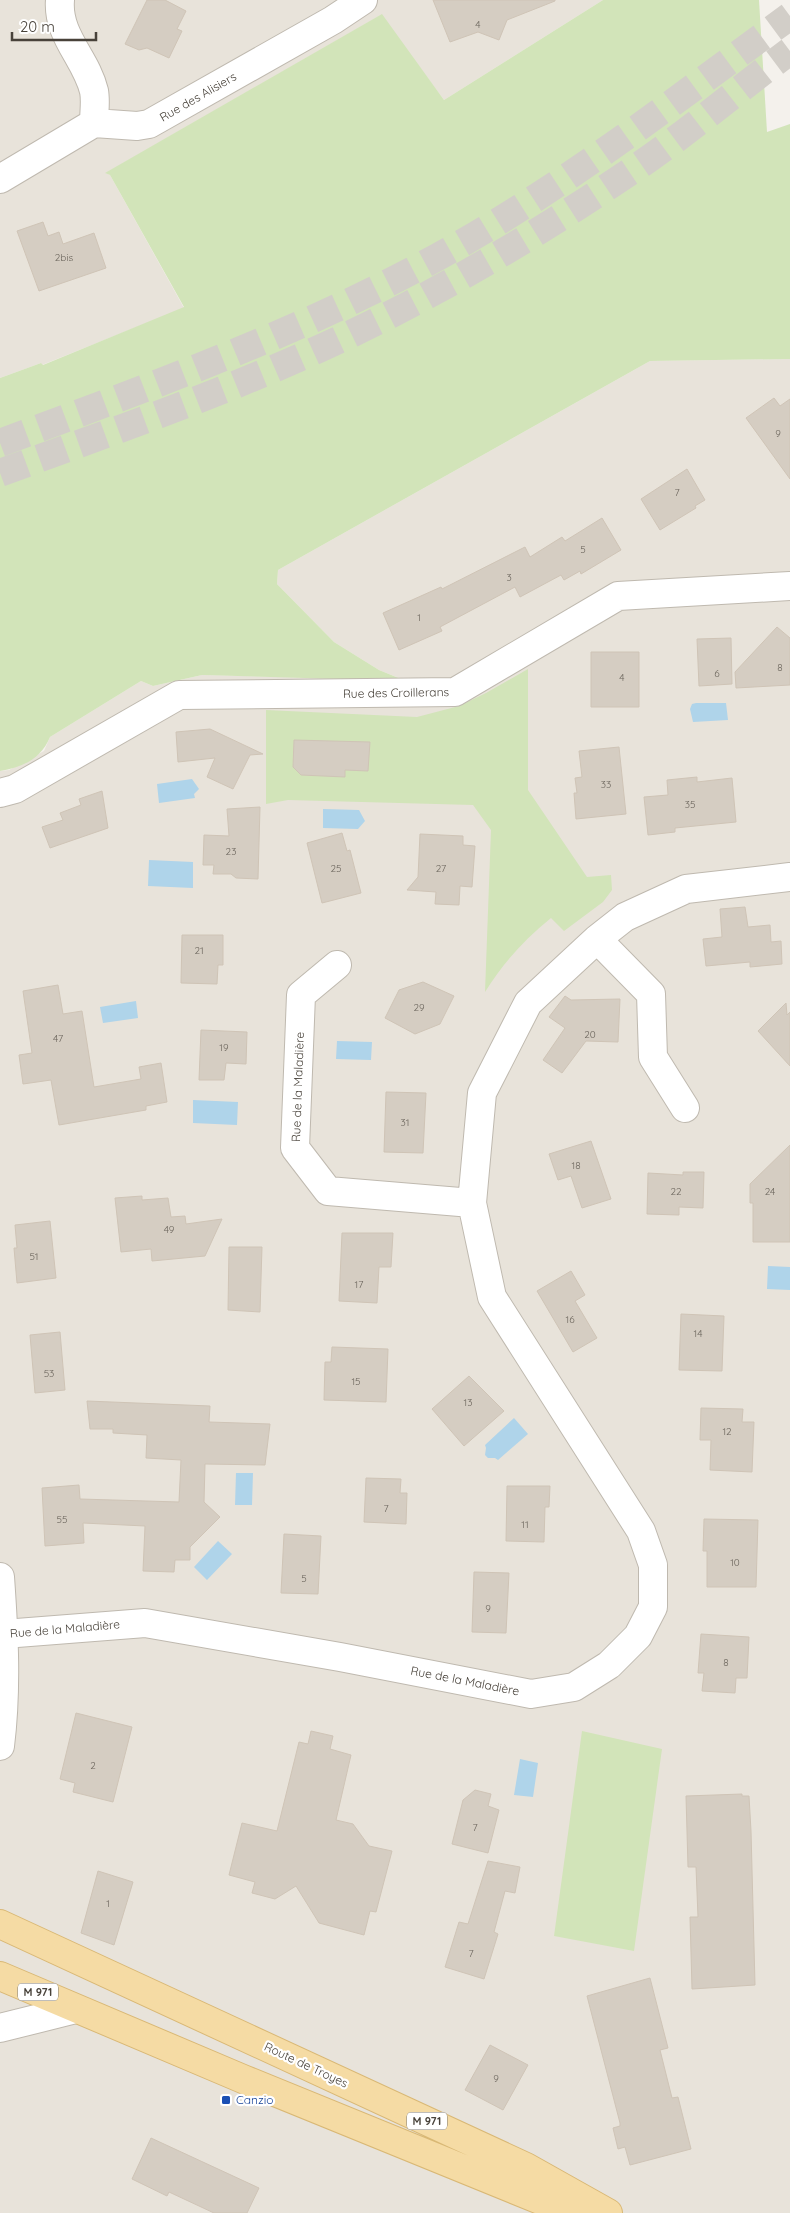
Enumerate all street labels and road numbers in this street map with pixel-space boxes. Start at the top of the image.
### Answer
street label: Rue des Alisiers [157,68,239,125]
street label: Rue des Croillerans [343,684,450,701]
street label: Rue de la Maladière [288,1031,307,1142]
street label: Rue de la Maladière [9,1616,121,1641]
street label: Rue de la Maladière [409,1663,521,1698]
road number: M 971 [18,1984,58,2000]
street label: Route de Troyes [262,2039,351,2091]
road number: M 971 [407,2112,447,2130]

